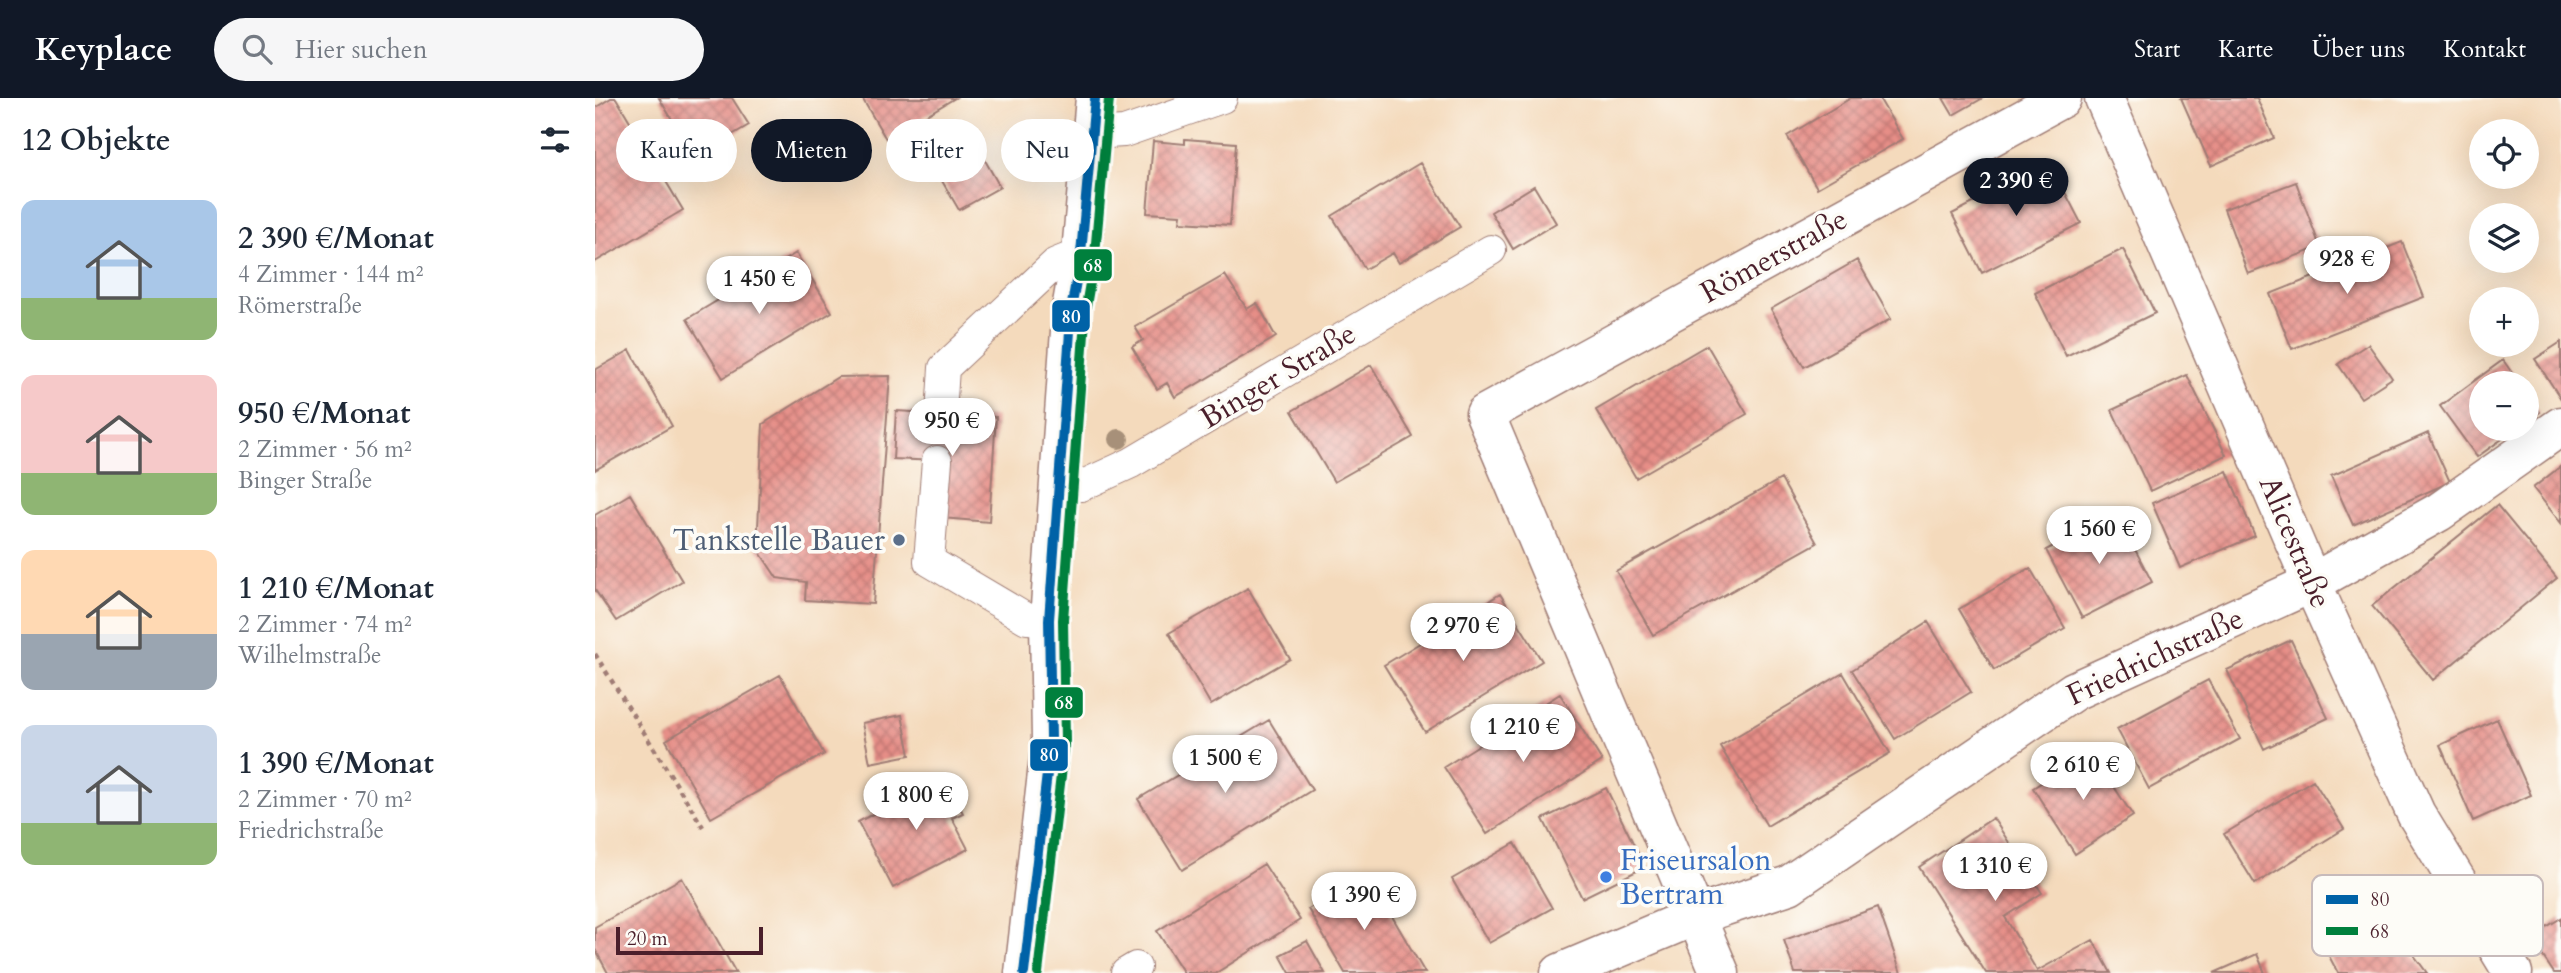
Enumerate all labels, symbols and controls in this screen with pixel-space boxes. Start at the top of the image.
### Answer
search box [214,18,704,81]
text: Keyplace [35,27,172,72]
icon: search [238,30,276,68]
text: Hier suchen [294,32,427,67]
text: Start [2134,33,2180,66]
text: Karte [2218,33,2274,66]
text: Über uns [2312,33,2405,66]
text: Kontakt [2443,33,2526,66]
chip: Kaufen [616,119,737,182]
chip: Mieten [751,119,872,182]
chip: Filter [886,119,987,182]
chip: Neu [1001,119,1094,182]
map controls [2469,119,2539,441]
button: locate [2469,119,2539,189]
text: 12 Objekte [21,120,171,161]
icon: filters [536,121,574,159]
pin: 2 390 € [1951,158,2081,218]
text: 2 390 € [1979,165,2053,196]
street label: Römerstraße [1693,199,1855,313]
button: layers [2469,203,2539,273]
text: 2 390 €/Monat [238,218,434,259]
icon: home [77,228,161,312]
pin: 928 € [2298,236,2396,296]
text: 928 € [2319,243,2375,274]
line badge: 68 [1073,248,1113,282]
text: 68 [1083,253,1103,279]
pin: 1 450 € [694,256,824,316]
text: 4 Zimmer · 144 m² [238,259,423,290]
text: 1 450 € [722,263,796,294]
button: + [2469,287,2539,357]
text: Römerstraße [238,290,362,321]
line badge: 80 [1051,299,1091,333]
text: 80 [1061,304,1081,330]
street label: Binger Straße [1192,313,1364,439]
button: − [2469,371,2539,441]
text: 950 €/Monat [238,393,410,434]
pin: 950 € [903,398,1001,458]
icon: home [77,403,161,487]
text: 950 € [924,405,980,436]
text: 2 Zimmer · 56 m² [238,434,412,465]
text: Binger Straße [238,465,372,496]
street label: Alicestraße [2249,470,2341,614]
pin: 1 560 € [2034,506,2164,566]
text: 1 560 € [2062,513,2136,544]
place label: Tankstelle Bauer [672,520,885,561]
marker: Tankstelle Bauer [891,532,907,548]
text: 1 210 €/Monat [238,568,434,609]
icon: home [77,578,161,662]
street label: Friedrichstraße [2060,598,2250,716]
pin: 2 970 € [1398,603,1528,663]
text: 2 Zimmer · 74 m² [238,609,412,640]
text: 2 970 € [1426,610,1500,641]
text: Wilhelmstraße [238,640,382,671]
line badge: 68 [1044,686,1084,719]
text: 68 [1054,690,1074,716]
pin: 1 210 € [1458,704,1588,764]
text: 1 210 € [1486,711,1560,742]
pin: 1 500 € [1160,736,1290,795]
line badge: 80 [1029,738,1069,772]
text: 80 [1039,742,1059,768]
text: 1 500 € [1188,742,1262,773]
pin: 2 610 € [2018,742,2148,802]
text: 1 390 €/Monat [238,743,434,784]
text: 2 610 € [2046,749,2120,780]
icon: home [77,753,161,837]
pin: 1 800 € [851,772,981,832]
text: 1 800 € [879,779,953,810]
text: 2 Zimmer · 70 m² [238,784,412,815]
text: Friedrichstraße [238,815,384,846]
place label: Friseursalon Bertram [1620,840,1771,915]
pin: 1 310 € [1930,844,2060,903]
text: 1 310 € [1958,850,2032,881]
marker: Friseursalon Bertram [1598,869,1614,885]
pin: 1 390 € [1299,872,1429,932]
legend [2312,875,2543,956]
text: 1 390 € [1327,879,1401,910]
text: 80 [2370,887,2390,913]
text: 68 [2370,919,2389,945]
scale bar [616,924,763,956]
text: 20 m [627,926,668,952]

